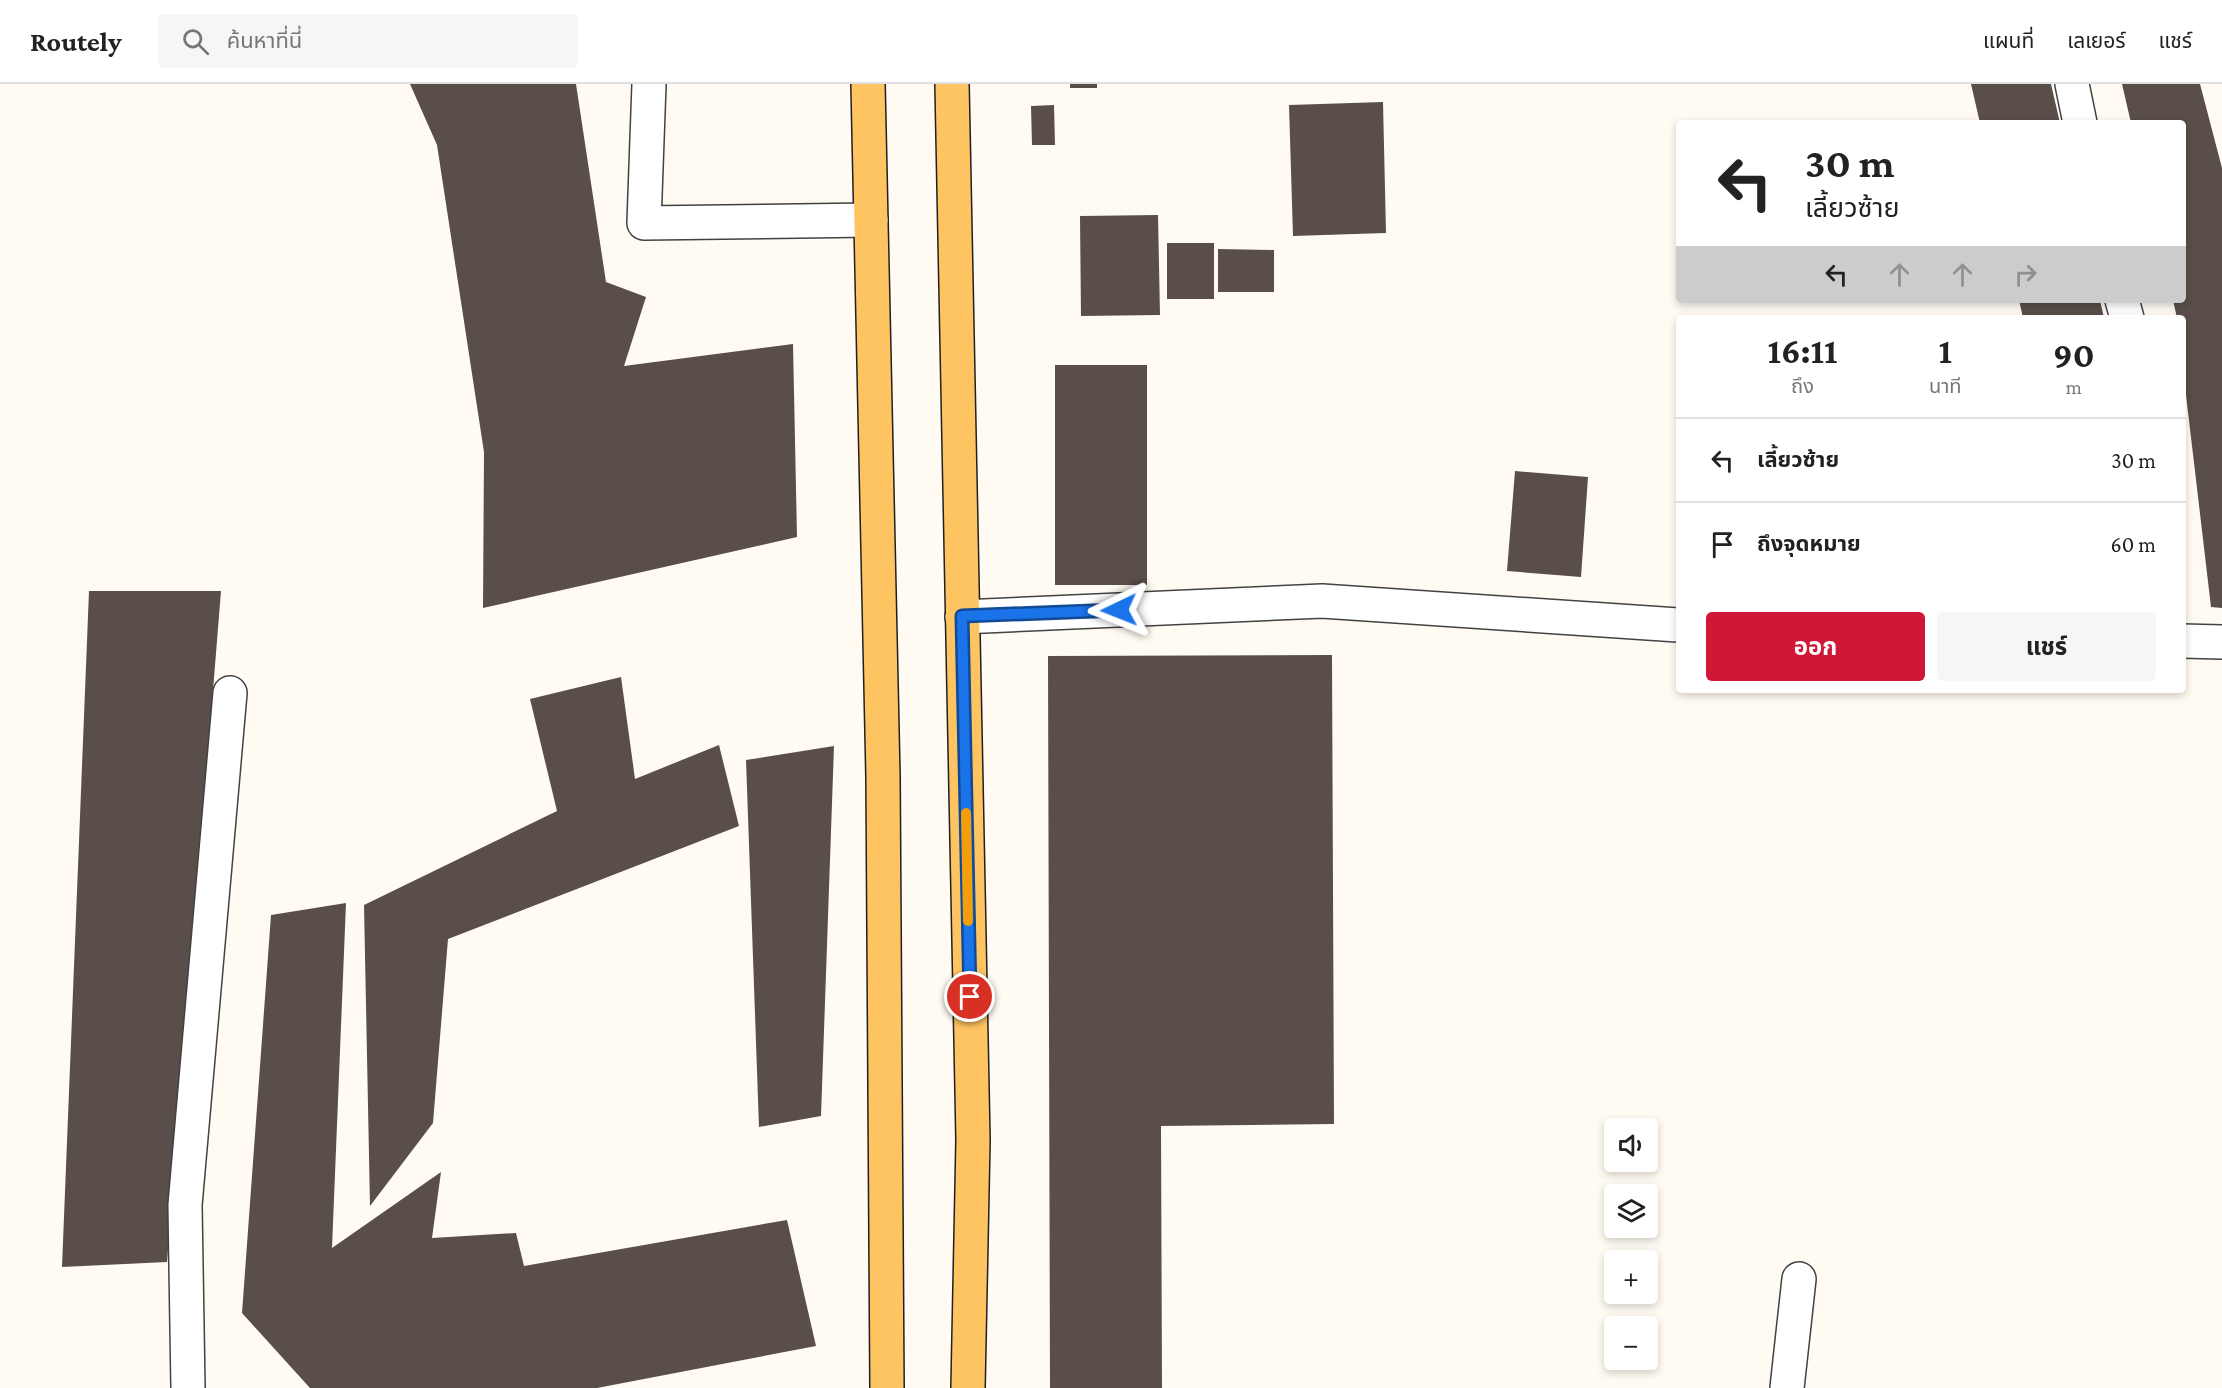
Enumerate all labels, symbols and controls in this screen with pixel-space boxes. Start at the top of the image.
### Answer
search box [158,14,578,68]
icon: search [179,25,212,58]
text: Routely [30,26,122,57]
text: ค้นหาที่นี่ [227,28,302,53]
text: แผนที่ [1983,29,2034,53]
text: เลเยอร์ [2067,29,2126,53]
text: แชร์ [2159,29,2192,53]
text: 30 m [1805,139,1895,186]
icon: left [1706,144,1784,222]
text: เลี้ยวซ้าย [1805,193,1899,223]
icon: left [1820,258,1853,291]
icon: ahead [1883,258,1916,291]
icon: ahead [1946,258,1979,291]
icon: right [2009,258,2042,291]
text: 16:11 [1767,331,1838,371]
text: 1 [1939,331,1952,371]
text: 90 [2053,335,2095,375]
text: ถึง [1791,375,1814,397]
text: นาที [1929,375,1962,397]
text: m [2066,376,2082,398]
icon: left [1706,444,1739,477]
text: เลี้ยวซ้าย [1757,447,1839,472]
text: 30 m [2111,448,2156,473]
icon: arrive [1706,528,1739,561]
text: ถึงจุดหมาย [1757,531,1861,556]
text: 60 m [2111,532,2156,557]
position arrow [1087,578,1151,642]
button: ออก [1706,612,1925,681]
button: แชร์ [1937,612,2156,681]
pin [944,971,995,1022]
icon: arrive [953,980,986,1013]
map controls [1604,1118,1658,1370]
button: sound [1604,1118,1658,1172]
button: layers [1604,1184,1658,1238]
button: + [1604,1250,1658,1304]
button: − [1604,1316,1658,1370]

